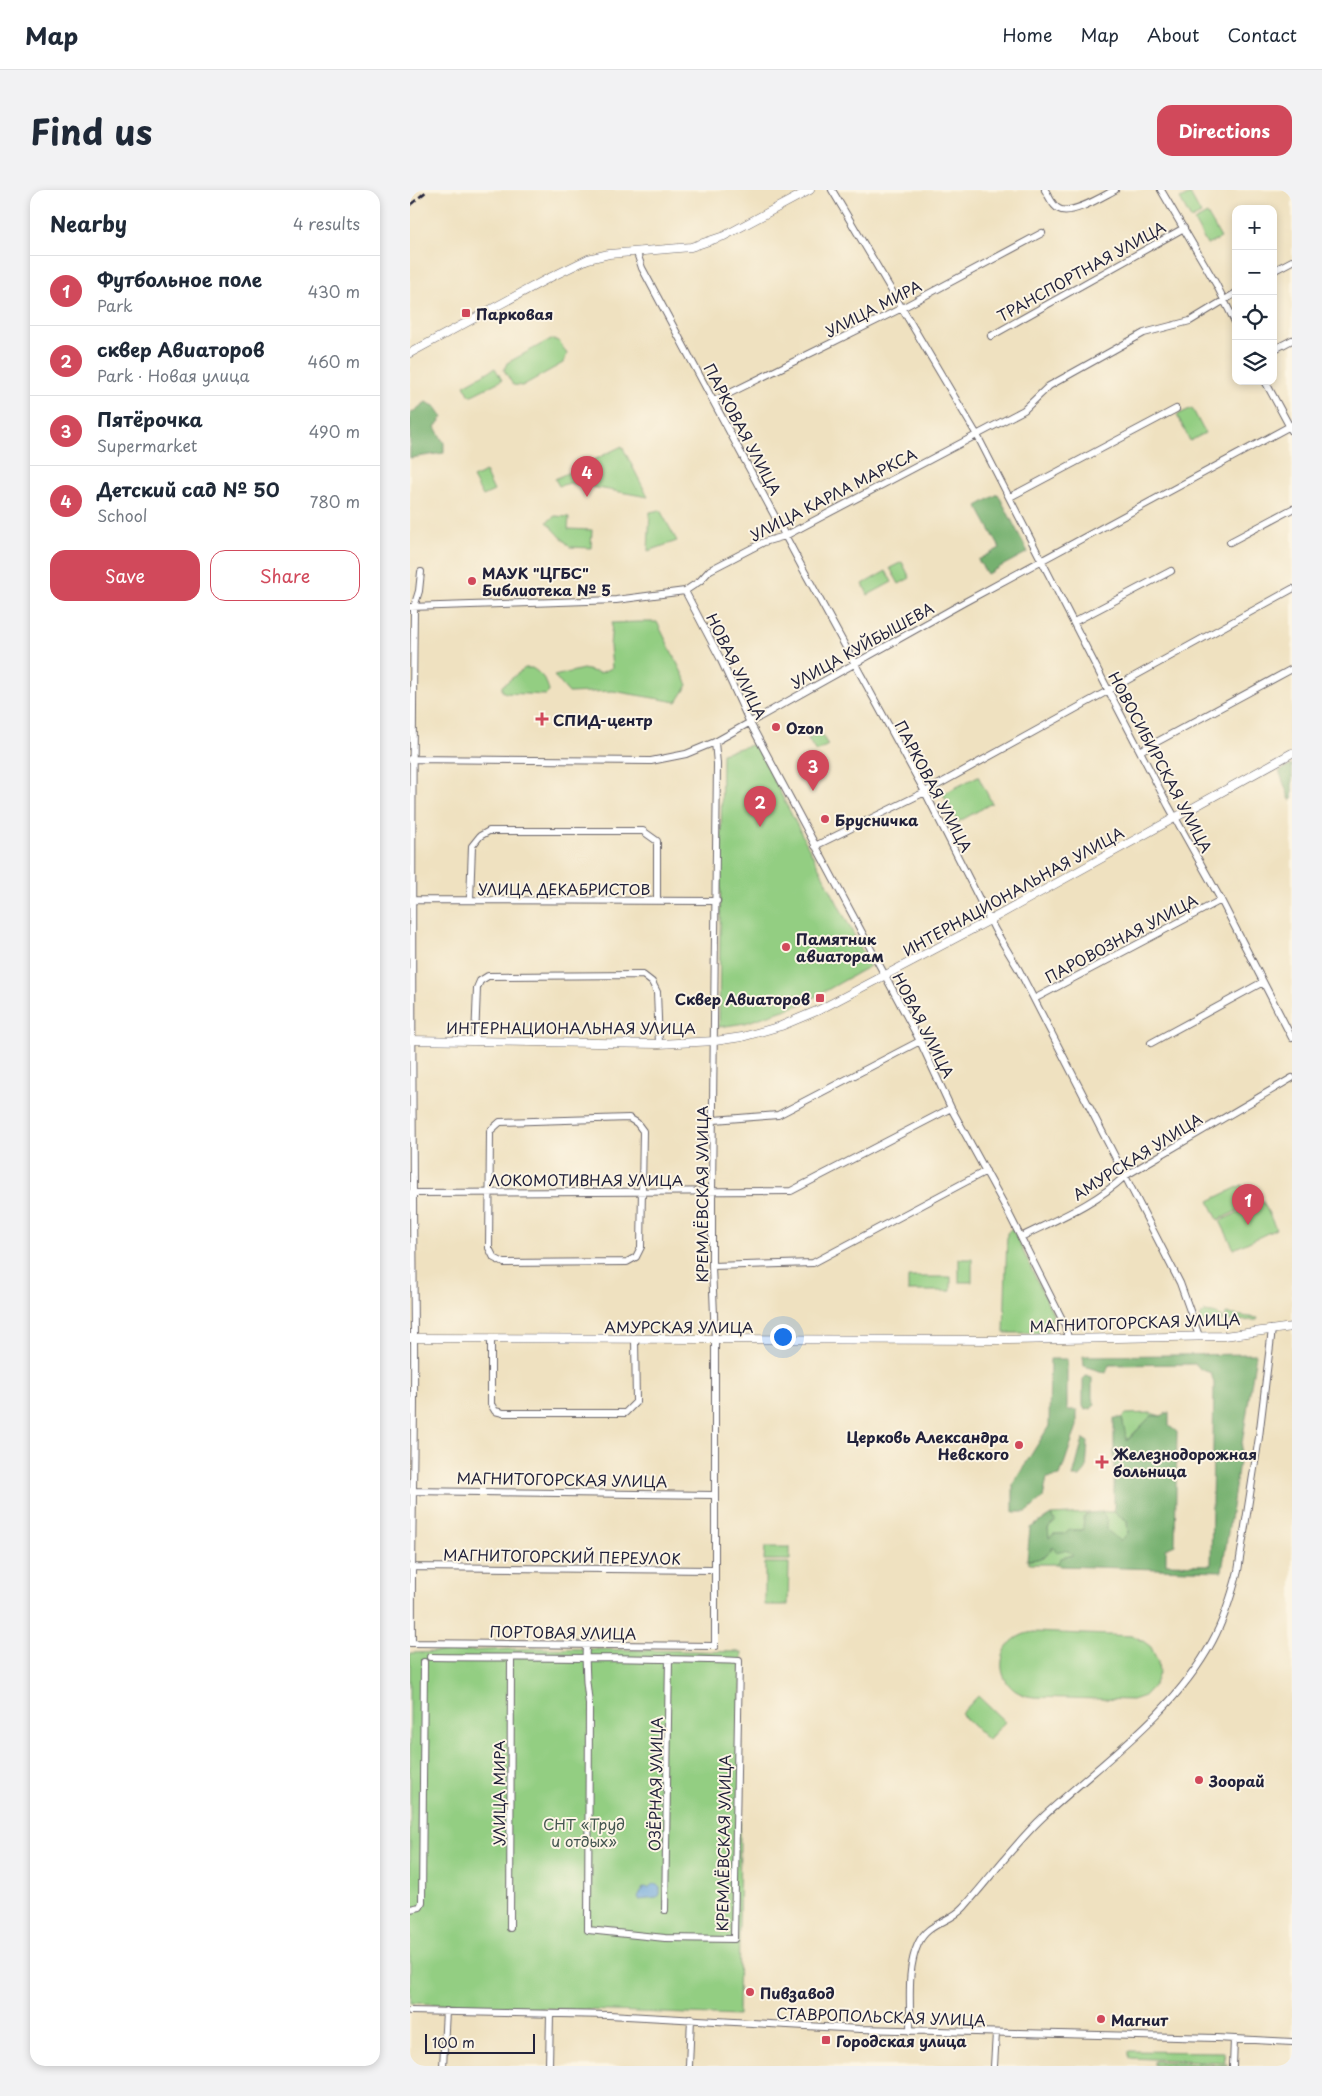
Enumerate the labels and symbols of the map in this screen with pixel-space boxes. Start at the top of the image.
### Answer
street label: ТРАНСПОРТНАЯ УЛИЦА [992,215,1170,327]
street label: УЛИЦА МИРА [821,274,925,342]
place label: Парковая [476,302,553,325]
marker: Парковая [460,307,472,319]
street label: ПАРКОВАЯ УЛИЦА [699,359,787,499]
street label: УЛИЦА КАРЛА МАРКСА [746,442,920,546]
pin: 4 [571,456,603,497]
place label: МАУК "ЦГБС" Библиотека № 5 [482,561,611,601]
marker: МАУК "ЦГБС" Библиотека № 5 [466,575,478,587]
street label: УЛИЦА КУЙБЫШЕВА [786,596,938,694]
street label: НОВАЯ УЛИЦА [701,609,773,723]
street label: НОВОСИБИРСКАЯ УЛИЦА [1103,667,1219,857]
place label: СПИД-центр [553,708,653,731]
marker: СПИД-центр [535,712,549,726]
place label: Ozon [786,716,824,739]
street label: ПАРКОВАЯ УЛИЦА [890,716,978,856]
marker: Ozon [770,721,782,733]
pin: 3 [797,750,829,791]
pin: 2 [744,786,776,827]
place label: Брусничка [835,808,919,831]
marker: Брусничка [819,813,831,825]
street label: ИНТЕРНАЦИОНАЛЬНАЯ УЛИЦА [898,821,1128,961]
street label: УЛИЦА ДЕКАБРИСТОВ [477,877,651,900]
street label: ПАРОВОЗНАЯ УЛИЦА [1041,888,1201,988]
place label: Памятник авиаторам [796,927,884,967]
marker: Памятник авиаторам [780,941,792,953]
street label: НОВАЯ УЛИЦА [887,968,961,1082]
place label: Сквер Авиаторов [675,987,810,1010]
marker: Сквер Авиаторов [814,992,826,1004]
street label: ИНТЕРНАЦИОНАЛЬНАЯ УЛИЦА [446,1016,696,1039]
street label: КРЕМЛЁВСКАЯ УЛИЦА [690,1106,713,1282]
street label: АМУРСКАЯ УЛИЦА [1068,1107,1206,1205]
street label: ЛОКОМОТИВНАЯ УЛИЦА [489,1168,683,1191]
pin: 1 [1232,1184,1264,1225]
street label: МАГНИТОГОРСКАЯ УЛИЦА [1029,1307,1241,1337]
street label: АМУРСКАЯ УЛИЦА [604,1315,754,1338]
your location [770,1324,796,1350]
place label: Церковь Александра Невского [846,1425,1009,1465]
marker: Церковь Александра Невского [1013,1439,1025,1451]
place label: Железнодорожная больница [1113,1442,1257,1482]
marker: Железнодорожная больница [1095,1455,1109,1469]
street label: МАГНИТОГОРСКАЯ УЛИЦА [456,1466,668,1492]
street label: МАГНИТОГОРСКИЙ ПЕРЕУЛОК [443,1542,681,1570]
street label: ПОРТОВАЯ УЛИЦА [489,1619,637,1645]
street label: ОЗЁРНАЯ УЛИЦА [642,1717,668,1851]
street label: УЛИЦА МИРА [487,1740,510,1846]
street label: КРЕМЛЁВСКАЯ УЛИЦА [710,1754,736,1932]
place label: Зоорай [1208,1769,1265,1792]
marker: Зоорай [1193,1774,1205,1786]
park label: СНТ «Труд и отдых» [543,1812,625,1852]
place label: Пивзавод [760,1981,834,2004]
marker: Пивзавод [744,1986,756,1998]
street label: СТАВРОПОЛЬСКАЯ УЛИЦА [776,2001,986,2031]
place label: Магнит [1111,2008,1169,2031]
marker: Магнит [1095,2013,1107,2025]
place label: Городская улица [836,2029,967,2052]
scale bar [425,2031,535,2054]
marker: Городская улица [820,2034,832,2046]

